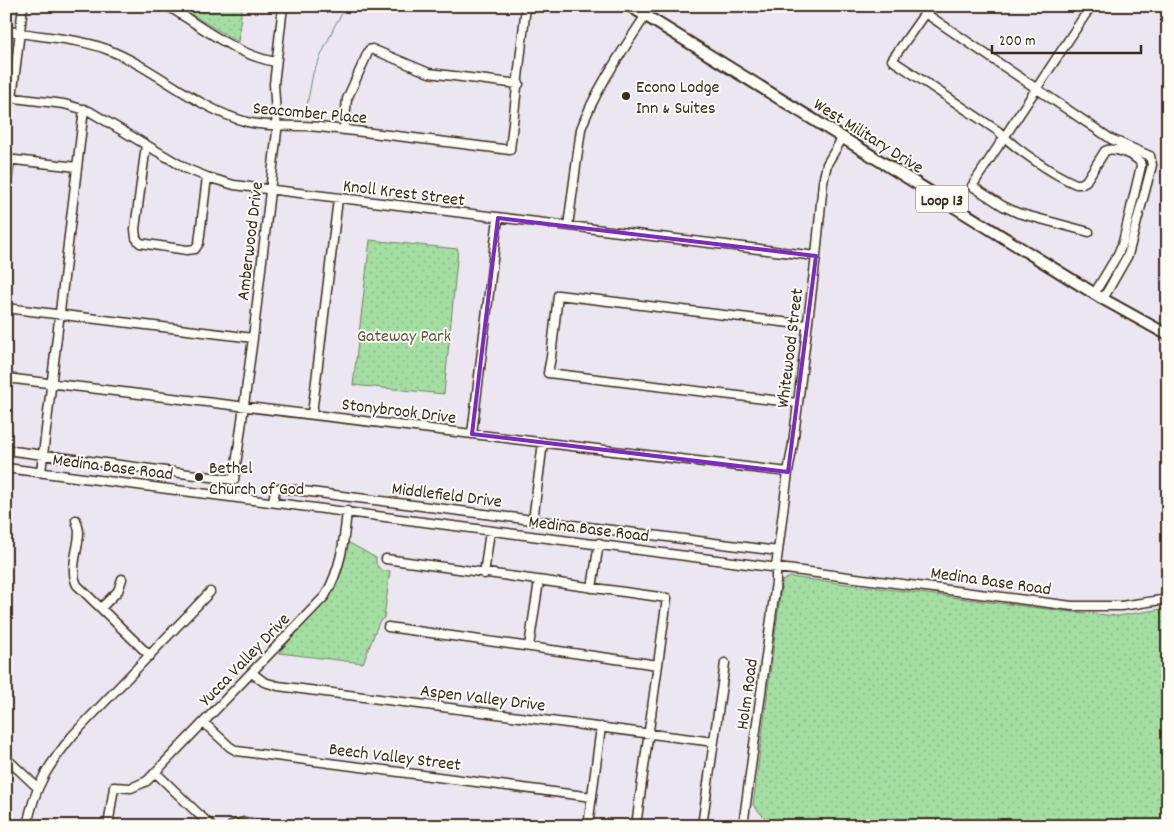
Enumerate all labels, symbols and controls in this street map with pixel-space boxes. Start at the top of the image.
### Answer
scale bar [992,22,1140,54]
text: 200 m [999,31,1036,53]
place label: Econo Lodge Inn & Suites [636,76,720,122]
marker: Econo Lodge Inn & Suites [620,90,632,102]
street label: West Military Drive [808,93,928,181]
street label: Seacomber Place [252,97,368,132]
street label: Knoll Krest Street [341,175,466,214]
street label: Amberwood Drive [232,180,271,302]
road number: Loop 13 [916,185,968,212]
street label: Whitewood Street [772,287,811,410]
park label: Gateway Park [357,325,451,350]
street label: Stonybrook Drive [340,393,457,432]
street label: Medina Base Road [51,449,174,488]
place label: Bethel Church of God [209,457,304,503]
marker: Bethel Church of God [193,471,205,483]
street label: Middlefield Drive [390,477,503,516]
street label: Medina Base Road [527,511,650,550]
street label: Medina Base Road [929,562,1052,603]
street label: Yucca Valley Drive [195,608,297,713]
street label: Holm Road [731,657,766,732]
street label: Aspen Valley Drive [419,679,547,720]
street label: Beech Valley Street [327,738,462,779]

